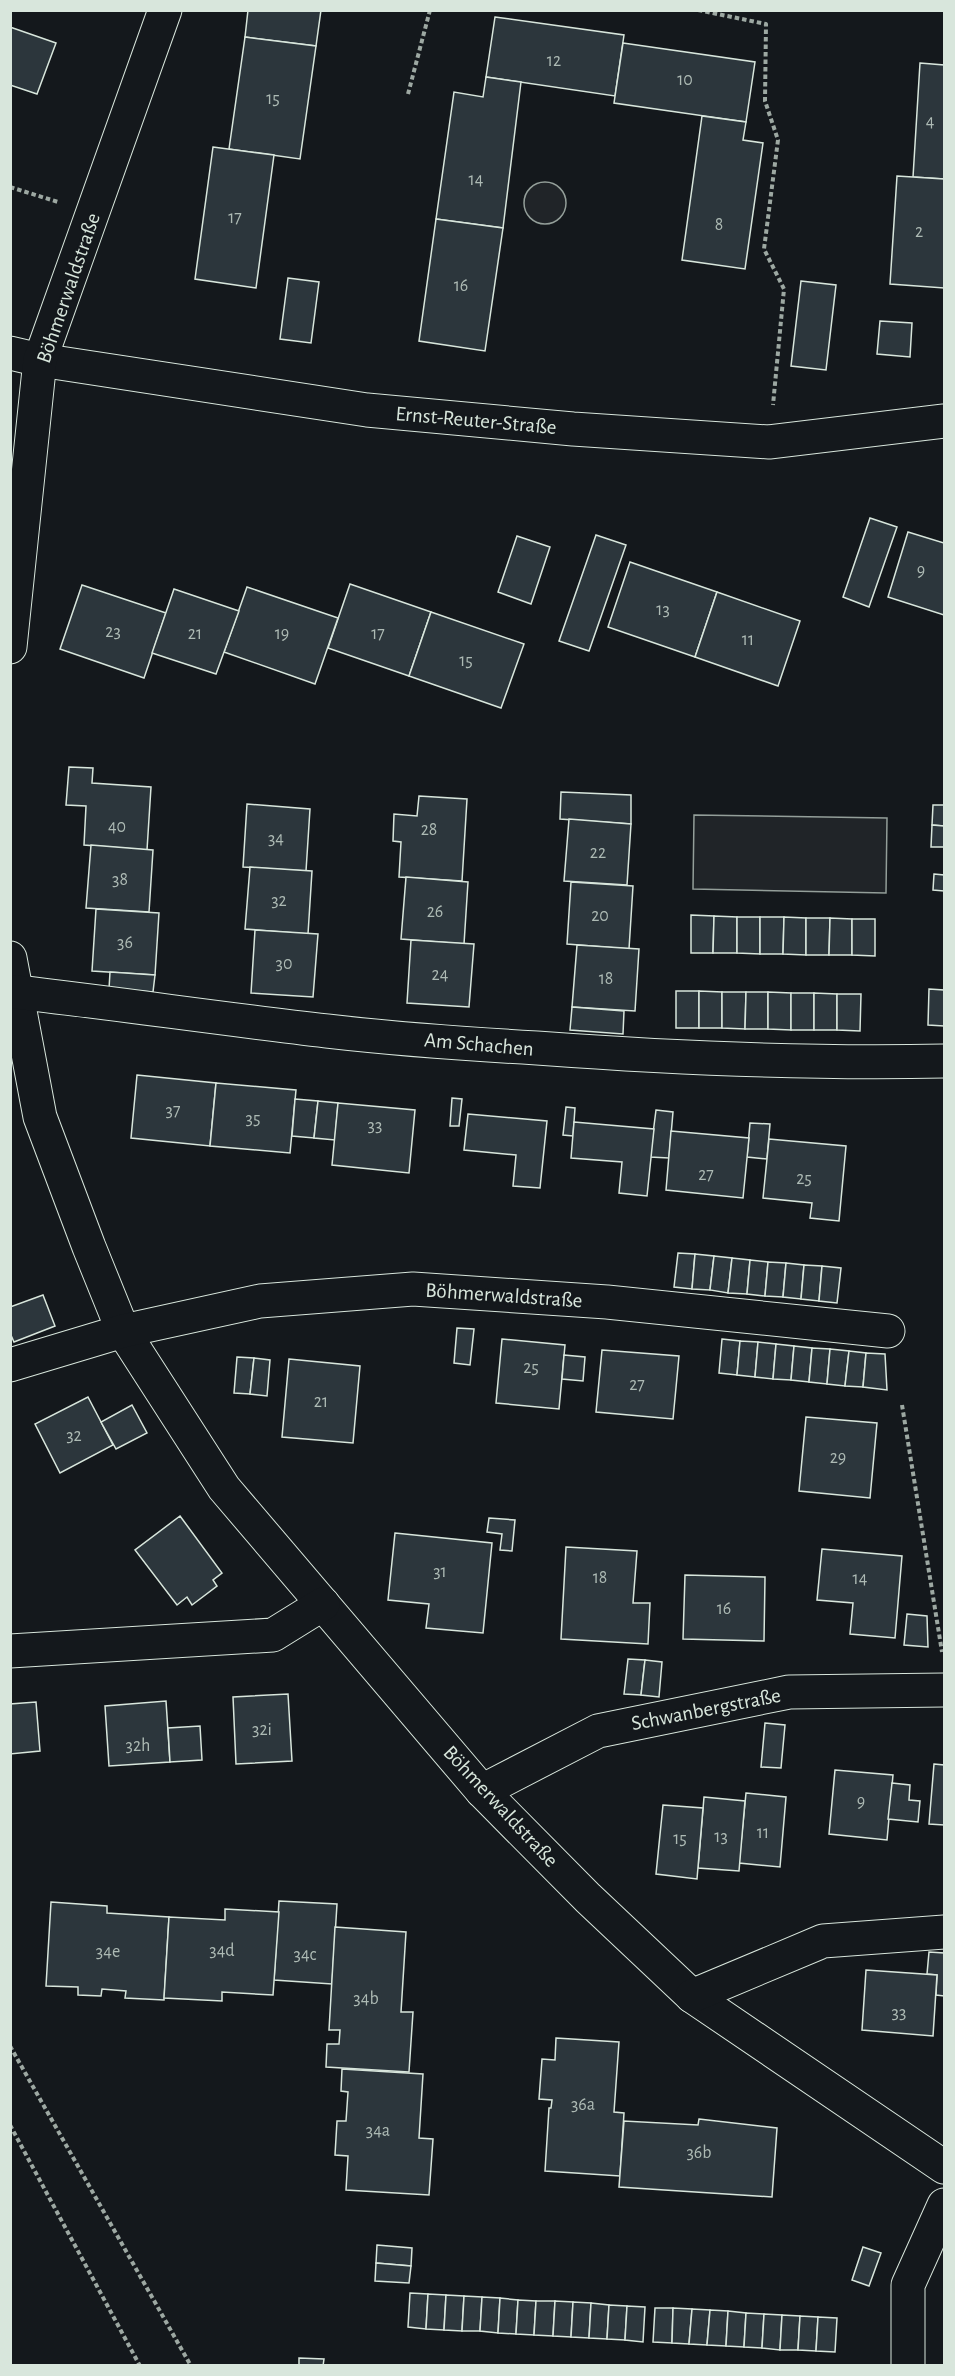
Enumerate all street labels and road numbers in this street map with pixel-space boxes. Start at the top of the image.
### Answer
street label: Böhmerwaldstraße [33,210,104,366]
street label: Ernst-Reuter-Straße [395,403,557,438]
street label: Am Schachen [423,1029,535,1060]
street label: Böhmerwaldstraße [425,1280,583,1311]
street label: Schwanbergstraße [630,1685,783,1734]
street label: Böhmerwaldstraße [439,1742,562,1871]

